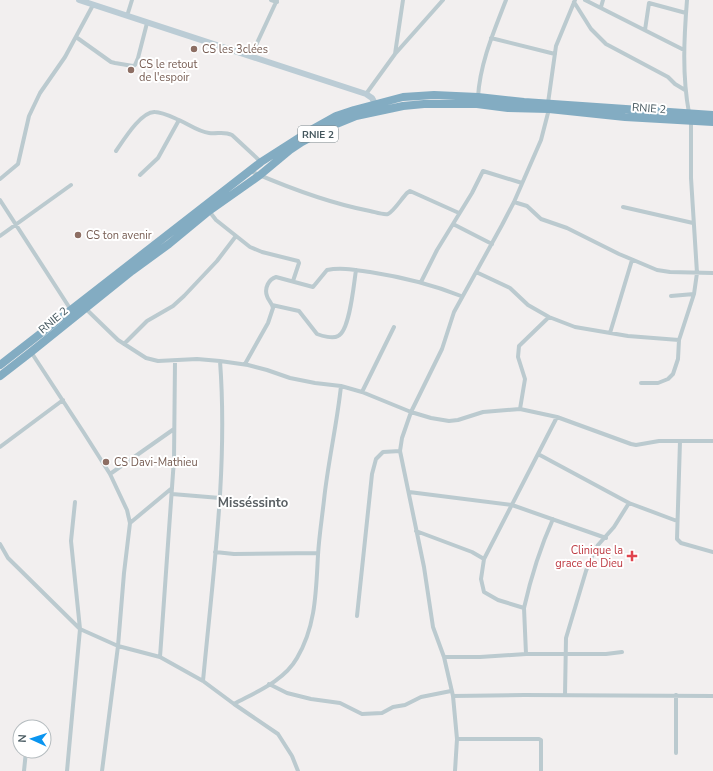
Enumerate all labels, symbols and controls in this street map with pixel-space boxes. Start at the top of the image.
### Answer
place label: CS les 3clées [202,42,268,57]
marker: CS les 3clées [189,44,199,54]
place label: CS le retout de l'espoir [139,57,198,85]
marker: CS le retout de l'espoir [126,65,136,75]
street label: RNIE 2 [631,100,667,117]
road number: RNIE 2 [298,126,338,142]
place label: CS ton avenir [86,228,152,243]
marker: CS ton avenir [73,230,83,240]
street label: RNIE 2 [35,304,71,337]
place label: CS Davi-Mathieu [114,455,198,470]
marker: CS Davi-Mathieu [101,457,111,467]
district label: Misséssinto [218,494,288,512]
place label: Clinique la grace de Dieu [555,543,623,571]
marker: Clinique la grace de Dieu [626,550,638,562]
north arrow [12,719,52,759]
text: N [15,734,30,743]

